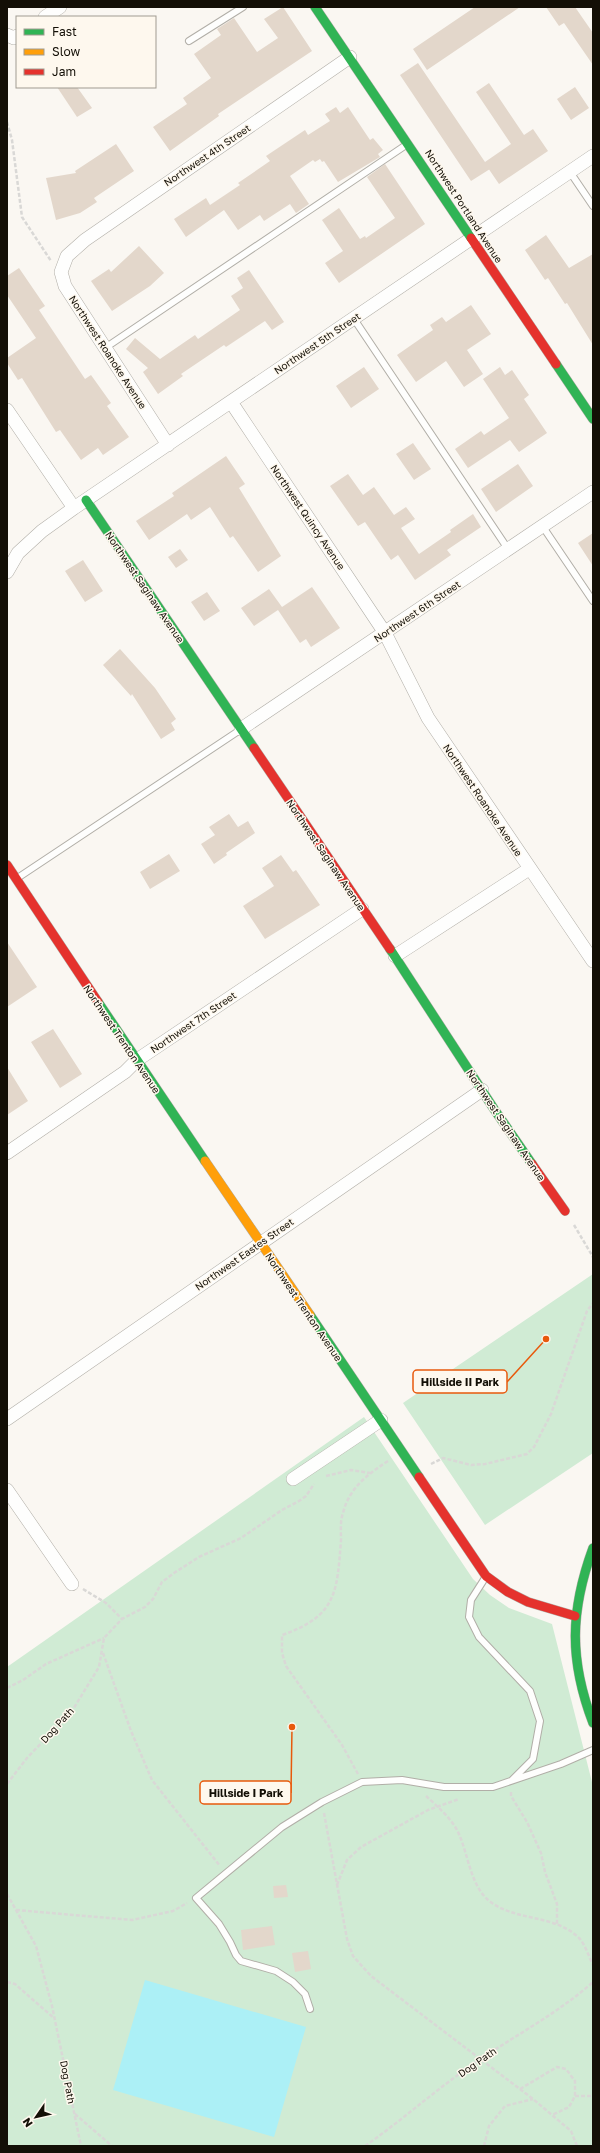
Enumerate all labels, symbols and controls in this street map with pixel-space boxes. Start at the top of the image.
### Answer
legend [16,16,156,88]
text: Fast [52,24,77,39]
text: Slow [52,44,80,59]
text: Jam [52,64,76,79]
street label: Northwest 4th Street [161,122,253,188]
street label: Northwest Portland Avenue [423,147,505,265]
street label: Northwest Roanoke Avenue [67,293,149,411]
street label: Northwest 5th Street [272,310,362,376]
street label: Northwest Quincy Avenue [268,462,348,572]
street label: Northwest Saginaw Avenue [103,529,187,645]
street label: Northwest 6th Street [372,578,462,644]
street label: Northwest Roanoke Avenue [441,742,525,859]
street label: Northwest Saginaw Avenue [284,797,368,913]
street label: Northwest Trenton Avenue [81,982,163,1096]
street label: Northwest 7th Street [148,989,238,1055]
street label: Northwest Saginaw Avenue [464,1067,548,1183]
street label: Northwest Eastes Street [192,1215,296,1293]
street label: Northwest Trenton Avenue [263,1250,345,1364]
callout: Hillside II Park [413,1370,507,1393]
text: Hillside II Park [421,1375,500,1388]
street label: Dog Path [38,1705,76,1745]
callout: Hillside I Park [200,1781,291,1804]
text: Hillside I Park [209,1786,284,1799]
street label: Dog Path [456,2045,498,2079]
street label: Dog Path [58,2059,78,2105]
north arrow [16,2097,56,2137]
text: N [20,2116,35,2130]

